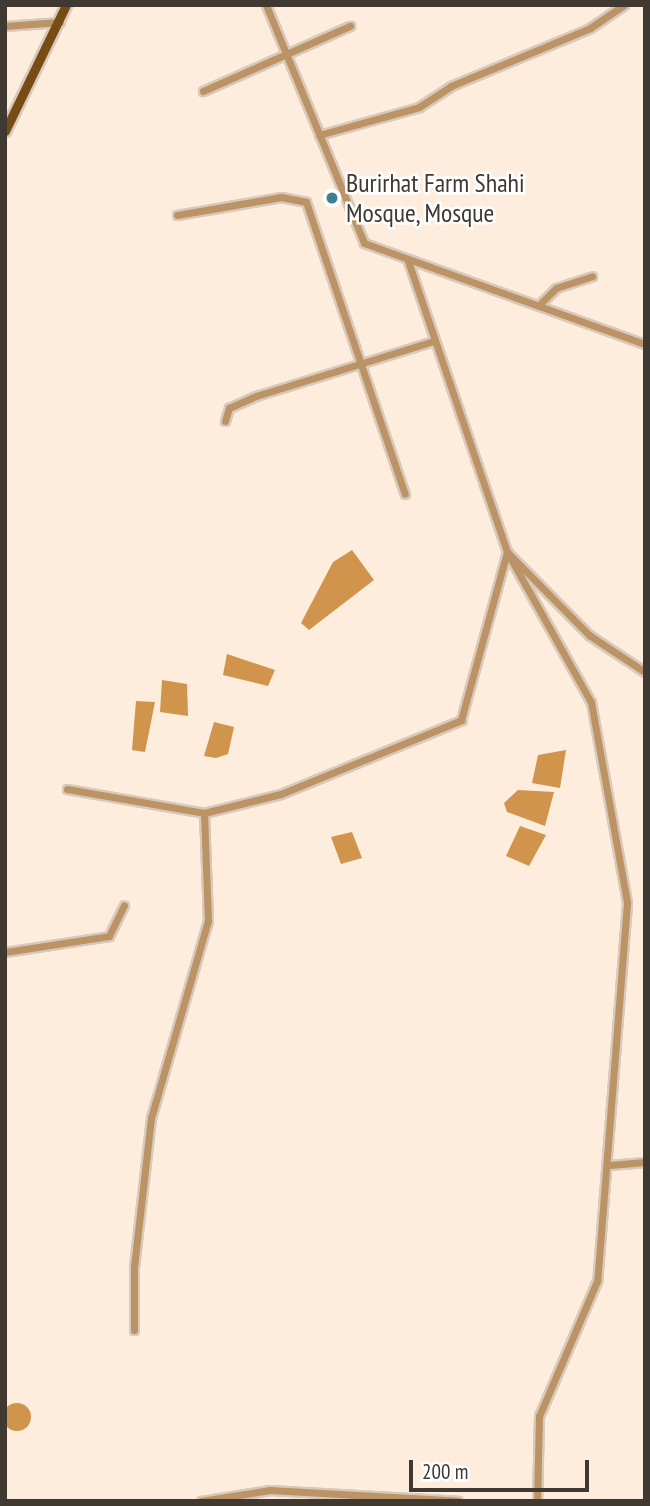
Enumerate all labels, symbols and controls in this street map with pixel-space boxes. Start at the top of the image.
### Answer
place label: Burirhat Farm Shahi Mosque, Mosque [346,167,525,228]
marker: Burirhat Farm Shahi Mosque, Mosque [324,190,340,206]
scale bar [412,1446,592,1490]
text: 200 m [422,1458,468,1485]

